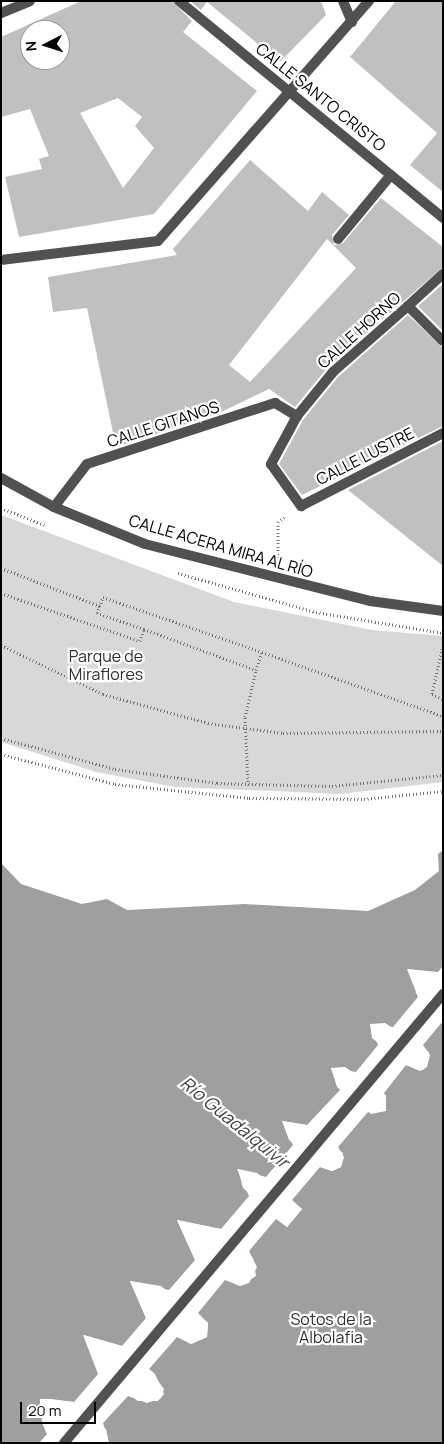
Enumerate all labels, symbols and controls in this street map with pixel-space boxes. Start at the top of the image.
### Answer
north arrow [20,20,70,70]
street label: CALLE SANTO CRISTO [252,39,390,155]
text: N [21,40,40,52]
street label: CALLE HORNO [314,288,404,372]
street label: CALLE GITANOS [105,397,221,451]
street label: CALLE LUSTRE [313,423,417,489]
street label: CALLE ACERA MIRA AL RÍO [126,510,316,582]
park label: Parque de Miraflores [69,646,143,684]
water label: Río Guadalquivir [176,1072,294,1172]
park label: Sotos de la Albolafia [290,1309,372,1347]
scale bar [22,1392,99,1424]
text: 20 m [28,1400,61,1421]

